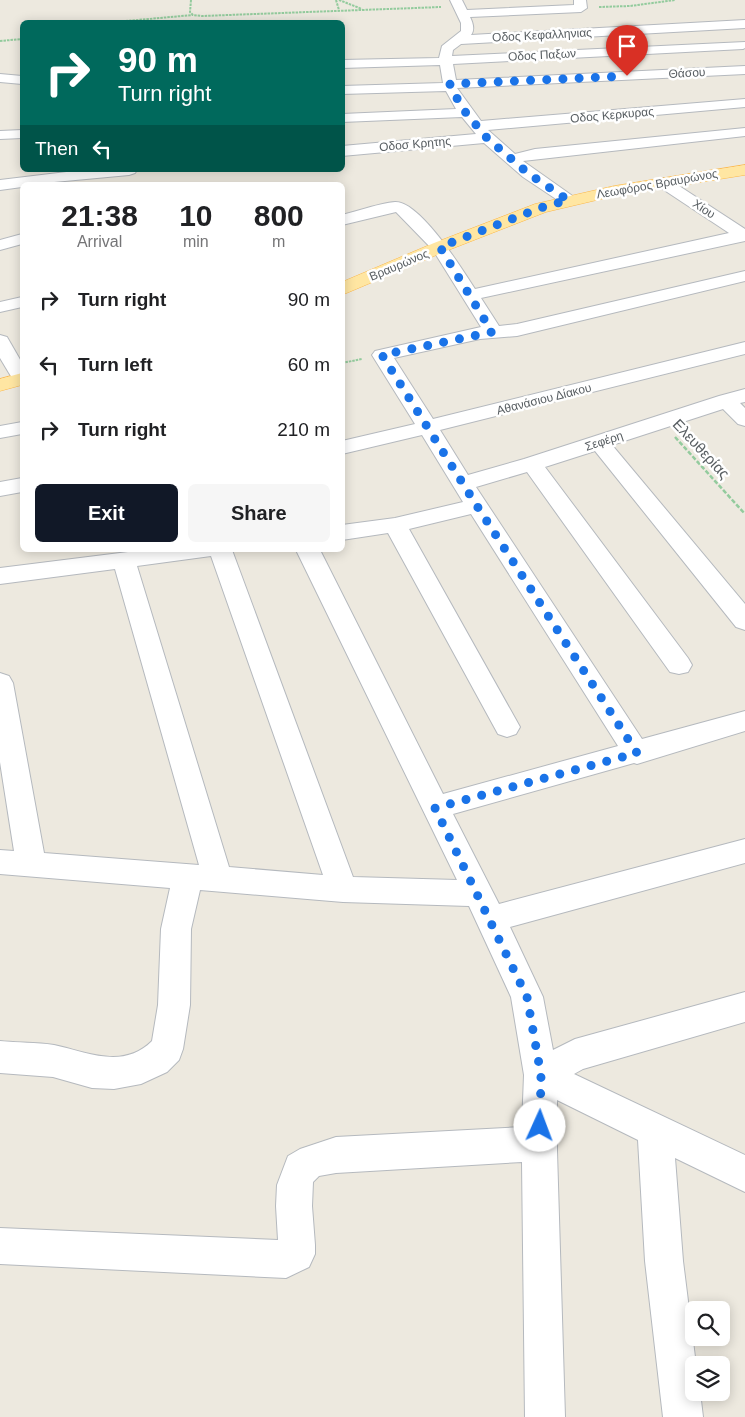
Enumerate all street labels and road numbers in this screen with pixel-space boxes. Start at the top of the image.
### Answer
street label: Οδος Κεφαλληνιας [492,25,592,45]
street label: Οδος Παξων [508,46,576,64]
street label: Θάσου [668,65,706,81]
street label: Οδος Κερκυρας [570,104,655,126]
street label: Οδοσ Κρητης [378,134,452,154]
street label: Λεωφόρος Βραυρώνος [595,166,719,202]
street label: Χίου [690,197,718,221]
street label: Βραυρώνος [367,246,431,284]
street label: Αθανάσιου Δίακου [495,380,593,418]
street label: Ελευθερίας [670,415,733,482]
street label: Σεφέρη [583,428,625,454]

